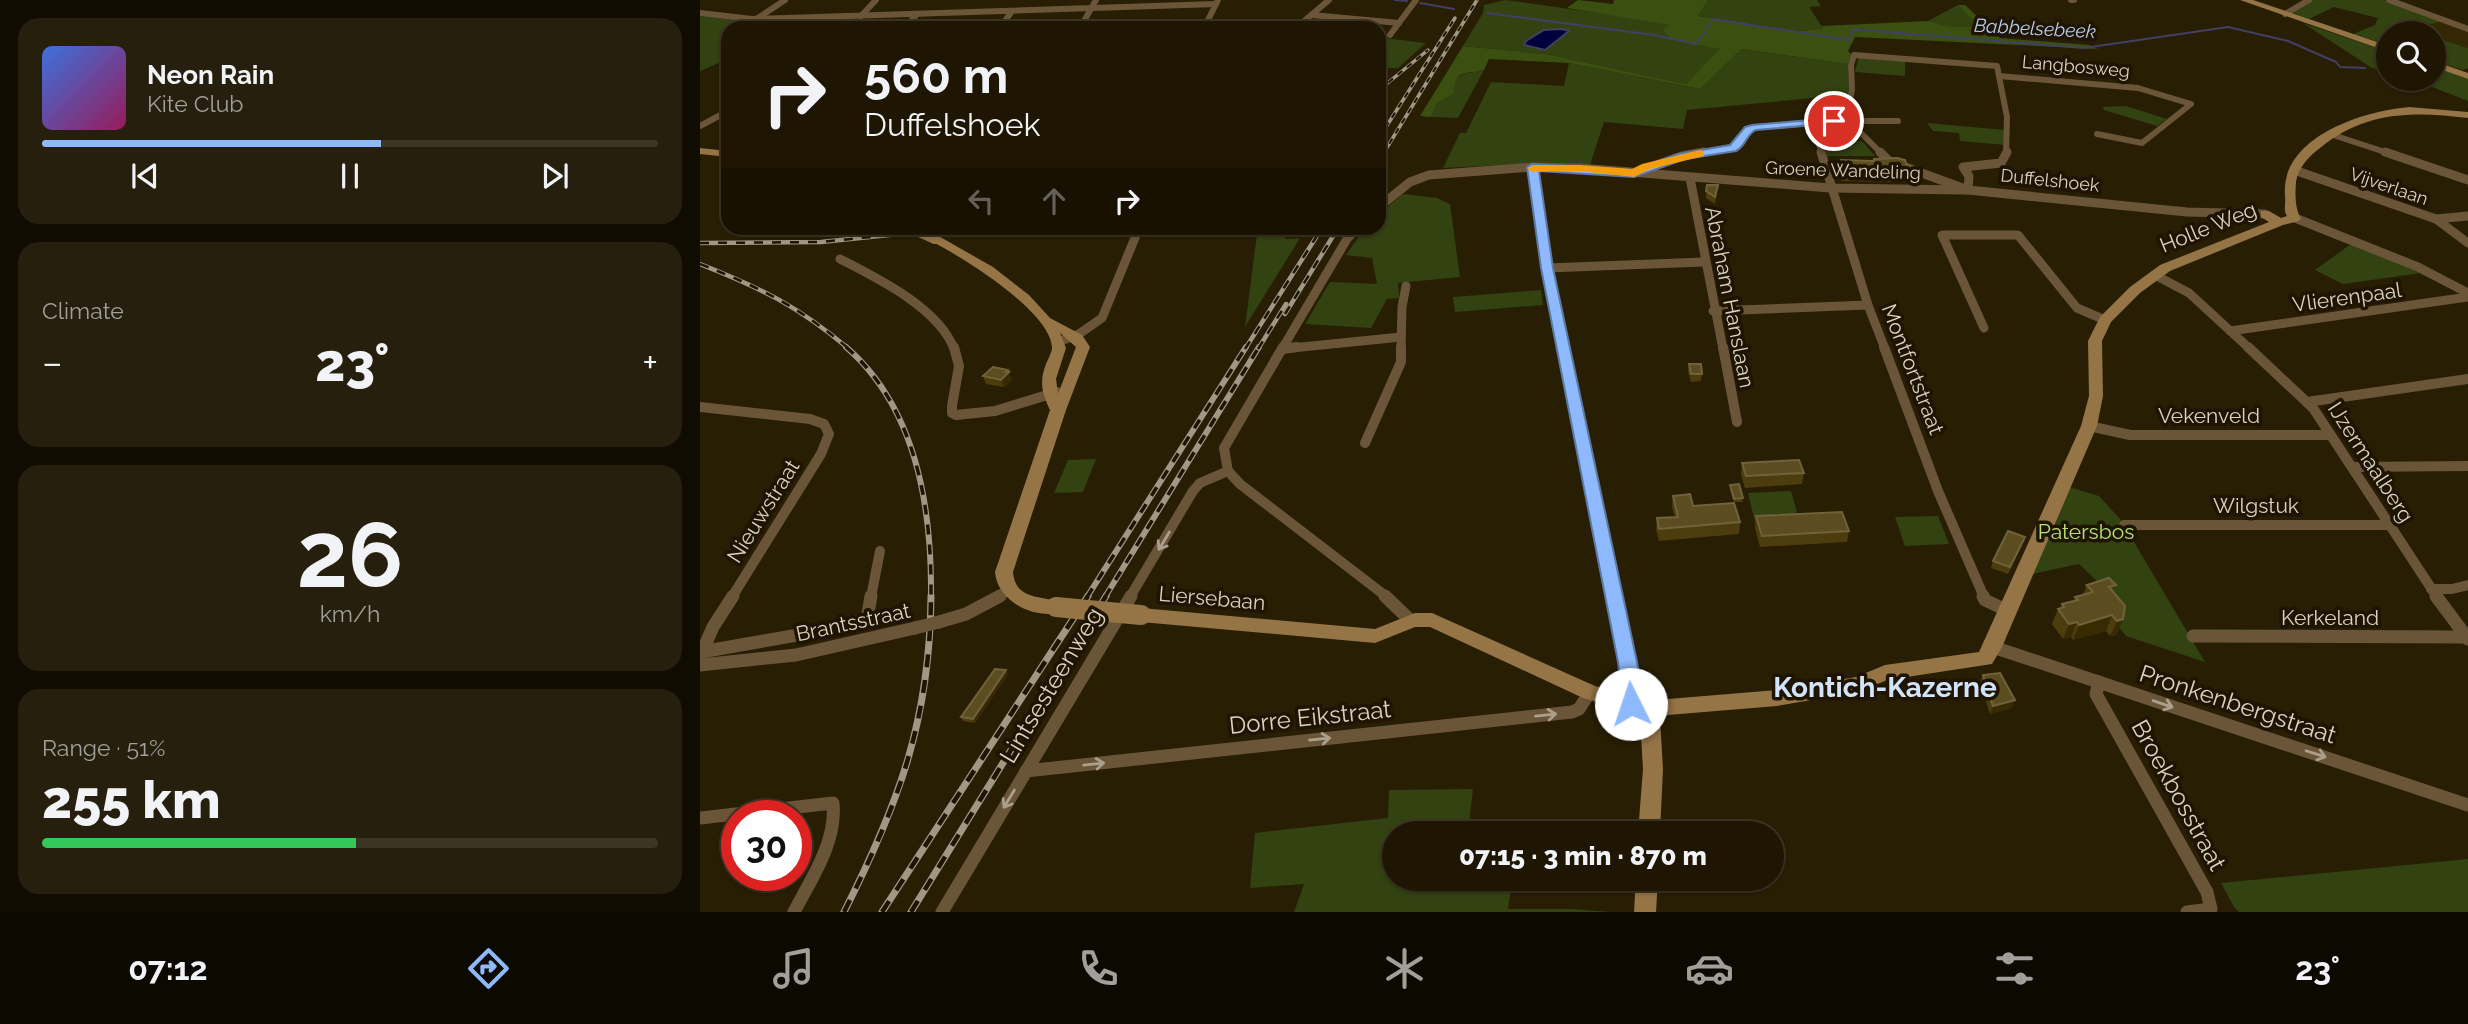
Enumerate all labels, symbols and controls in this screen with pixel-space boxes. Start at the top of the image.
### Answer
water label: Babbelsebeek [1973,14,2097,42]
map controls [2376,21,2446,91]
button: search [2376,21,2446,91]
text: 560 m [864,47,1008,104]
icon: right [749,49,840,140]
street label: Langbosweg [2021,51,2131,81]
text: Neon Rain [147,60,274,90]
text: Kite Club [147,90,244,117]
pin [1804,91,1864,151]
icon: arrive [1815,102,1853,140]
text: Duffelshoek [864,106,1040,143]
icon: previous [126,157,164,195]
icon: pause [331,157,369,195]
icon: next [536,157,574,195]
street label: Groene Wandeling [1765,157,1921,183]
street label: Vijverlaan [2347,163,2431,209]
street label: Duffelshoek [2000,164,2101,196]
icon: left [962,182,1000,220]
icon: ahead [1035,182,1073,220]
icon: right [1108,182,1146,220]
street label: Holle Weg [2156,196,2260,258]
street label: Abraham Hanslaan [1700,204,1760,390]
street label: Vlierenpaal [2291,277,2404,317]
text: Climate [42,297,124,324]
street label: Montfortstraat [1877,300,1949,438]
text: 23° [315,332,389,393]
text: − [42,340,62,385]
text: + [642,340,658,385]
street label: IJzermaalberg [2323,397,2419,527]
street label: Vekenveld [2158,403,2260,428]
street label: Nieuwstraat [721,455,805,567]
street label: Wilgstuk [2213,493,2299,518]
text: 26 [297,501,403,608]
park label: Patersbos [2038,519,2134,544]
one-way arrow [1157,530,1171,550]
street label: Liersebaan [1158,581,1266,615]
street label: Brantsstraat [793,598,913,646]
text: km/h [320,600,380,627]
street label: Lintsesteenweg [993,602,1109,768]
street label: Kerkeland [2281,605,2379,630]
street label: Pronkenbergstraat [2136,658,2340,750]
position arrow [1594,667,1668,741]
district label: Kontich-Kazerne [1773,671,1997,704]
street label: Dorre Eikstraat [1228,694,1392,740]
one-way arrow [2152,699,2174,711]
one-way arrow [1534,708,1557,721]
street label: Broekbosstraat [2126,715,2232,875]
one-way arrow [1308,733,1331,746]
text: Range · 51% [42,734,165,761]
one-way arrow [2305,748,2327,761]
one-way arrow [1082,757,1105,770]
text: 255 km [42,769,221,830]
one-way arrow [1002,789,1016,809]
speed limit sign: 30 [721,800,812,891]
text: 07:15 · 3 min · 870 m [1459,841,1707,871]
icon: directions [464,944,513,993]
icon: music [769,944,818,993]
icon: phone [1074,944,1123,993]
icon: climate [1380,944,1429,993]
icon: car [1685,944,1734,993]
icon: filters [1990,944,2039,993]
text: 07:12 [128,950,208,987]
text: 23° [2295,950,2340,987]

